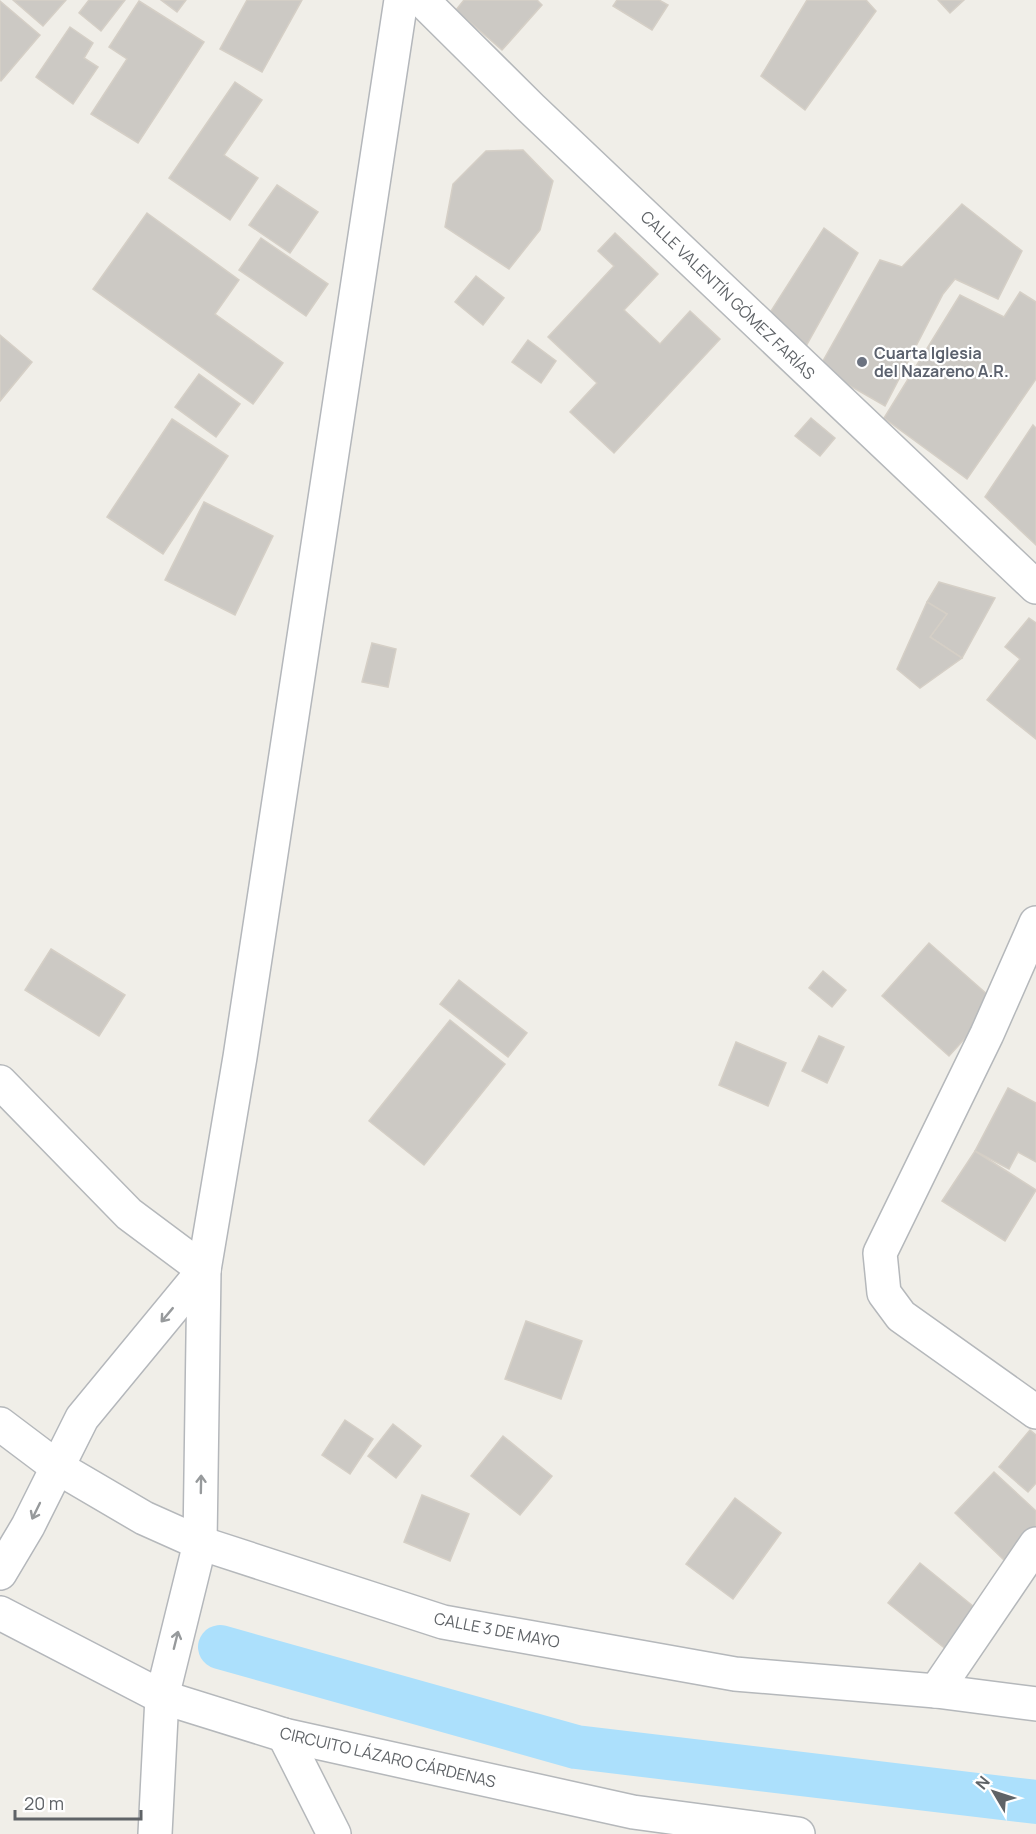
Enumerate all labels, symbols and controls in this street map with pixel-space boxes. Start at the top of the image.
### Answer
street label: CALLE VALENTÍN GÓMEZ FARÍAS [636,206,820,384]
place label: Cuarta Iglesia del Nazareno A.R. [874,342,1009,382]
marker: Cuarta Iglesia del Nazareno A.R. [855,355,869,369]
one-way arrow [160,1307,174,1322]
one-way arrow [195,1475,207,1495]
one-way arrow [29,1501,41,1519]
street label: CALLE 3 DE MAYO [432,1607,562,1653]
one-way arrow [170,1631,182,1650]
street label: CIRCUITO LÁZARO CÁRDENAS [278,1721,498,1793]
north arrow [964,1762,1024,1822]
text: N [970,1771,995,1794]
scale bar [15,1783,141,1821]
text: 20 m [24,1791,64,1815]

